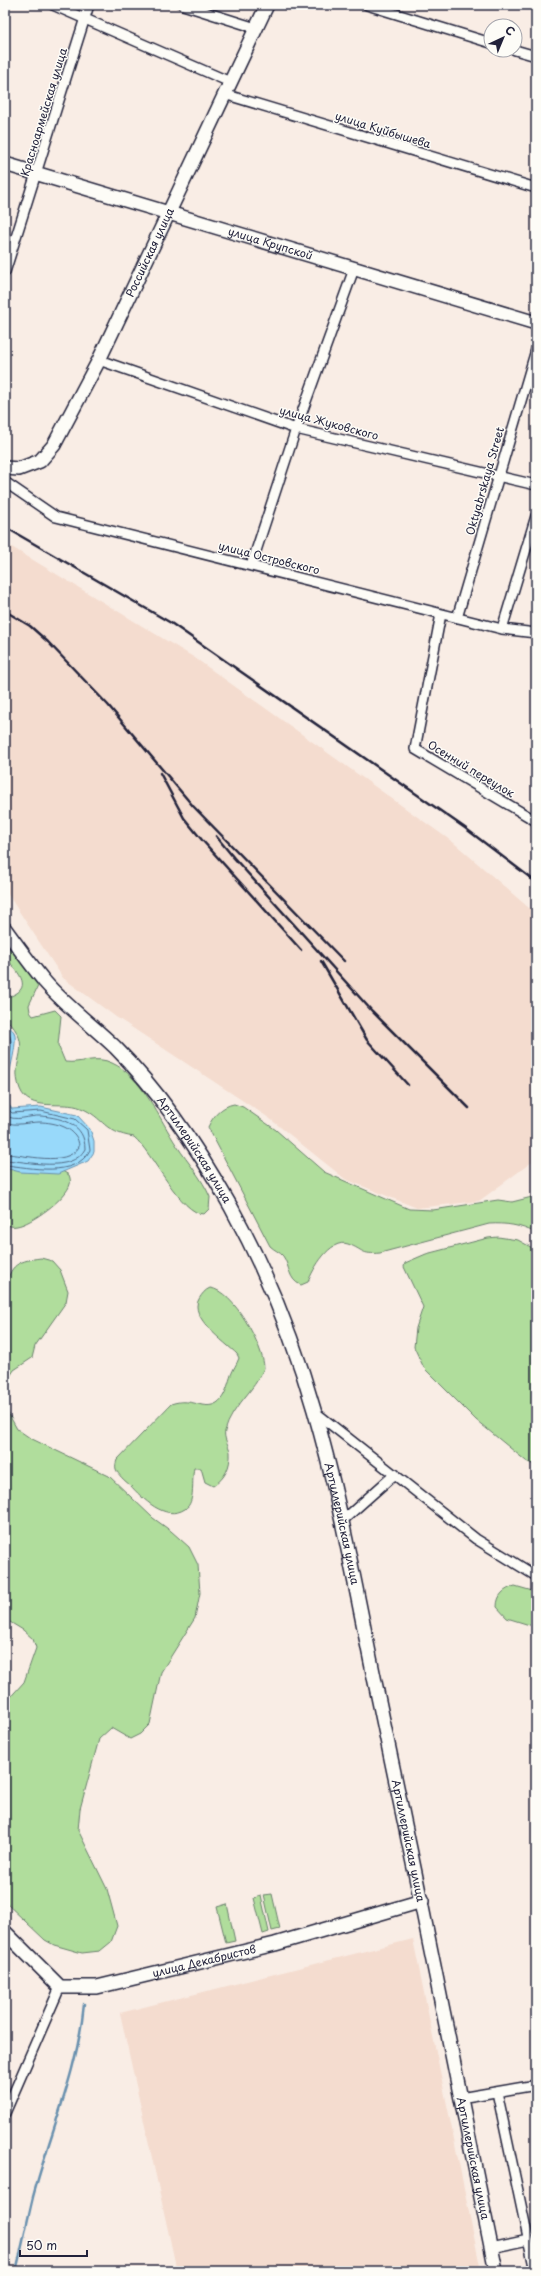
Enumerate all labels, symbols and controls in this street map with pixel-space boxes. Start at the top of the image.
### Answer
north arrow [483,18,523,58]
text: С [501,21,519,39]
street label: Красноармейская улица [16,45,71,178]
street label: улица Куйбышева [333,107,433,152]
street label: Российская улица [121,205,178,300]
street label: улица Крупской [226,222,315,264]
street label: улица Жуковского [278,401,381,444]
street label: Oktyabrskaya Street [461,424,508,537]
street label: улица Островского [217,537,322,578]
street label: Осенний переулок [425,736,518,802]
street label: Артиллерийская улица [153,1092,236,1206]
street label: Артиллерийская улица [321,1461,364,1586]
street label: Артиллерийская улица [388,1778,430,1903]
street label: улица Декабристов [150,1940,258,1981]
street label: Артиллерийская улица [453,2095,494,2221]
scale bar [20,2232,87,2258]
text: 50 m [26,2236,57,2254]

